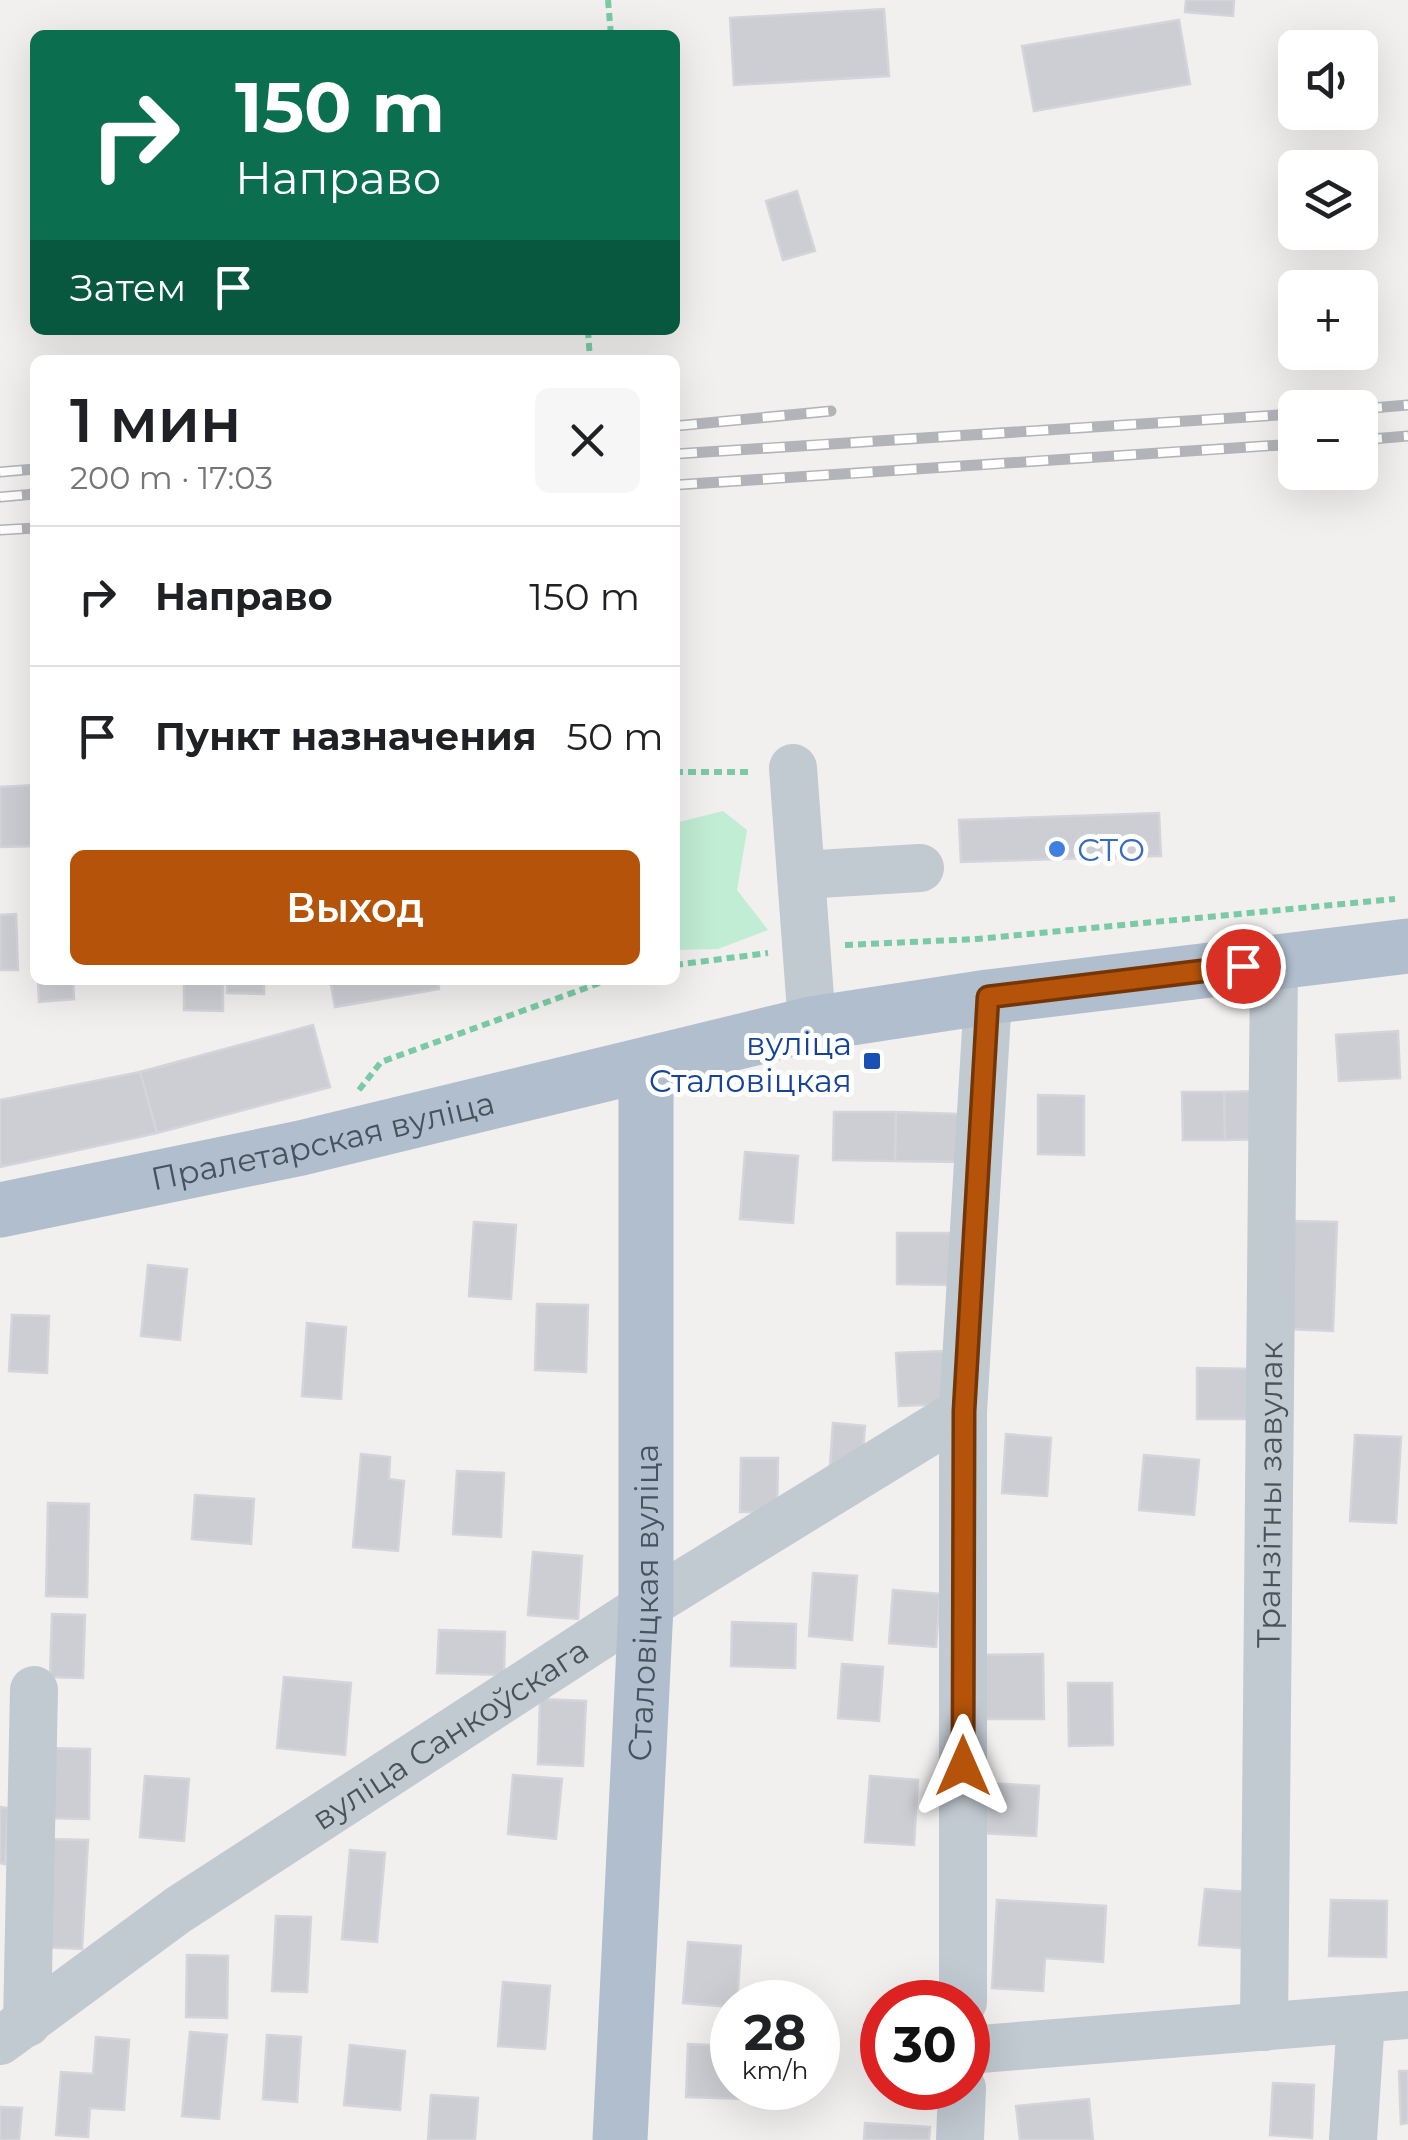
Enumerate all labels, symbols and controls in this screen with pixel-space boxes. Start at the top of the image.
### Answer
map controls [1278,30,1378,490]
button: sound [1278,30,1378,130]
text: 150 m [235,64,445,150]
icon: right [70,70,200,200]
text: Направо [235,150,441,205]
button: layers [1278,150,1378,250]
icon: arrive [206,260,261,315]
text: Затем [70,264,186,311]
button: + [1278,270,1378,370]
text: 1 мин [70,384,241,457]
button: close [535,388,640,493]
button: − [1278,390,1378,490]
text: 200 m · 17:03 [70,458,273,497]
icon: right [70,569,125,624]
text: Направо [155,573,333,620]
text: 150 m [529,573,640,620]
icon: arrive [70,709,125,764]
text: Пункт назначения [155,713,537,760]
text: 50 m [567,713,664,760]
place label: СТО [1077,830,1145,869]
marker: СТО [1046,838,1068,860]
button: Выход [70,850,640,965]
pin [1201,924,1286,1009]
icon: arrive [1216,939,1271,994]
place label: вуліца Сталовіцкая [649,1024,852,1100]
marker: вуліца Сталовіцкая [861,1050,883,1072]
street label: Пралетарская вуліца [147,1082,498,1198]
street label: Транзітны завулак [1248,1341,1290,1648]
street label: Сталовіцкая вуліца [619,1444,666,1762]
street label: вуліца Санкоўскага [304,1630,595,1837]
position arrow [911,1714,1015,1818]
speed limit sign: 30 [860,1980,990,2110]
text: 28 [744,2002,806,2063]
text: km/h [742,2055,808,2085]

